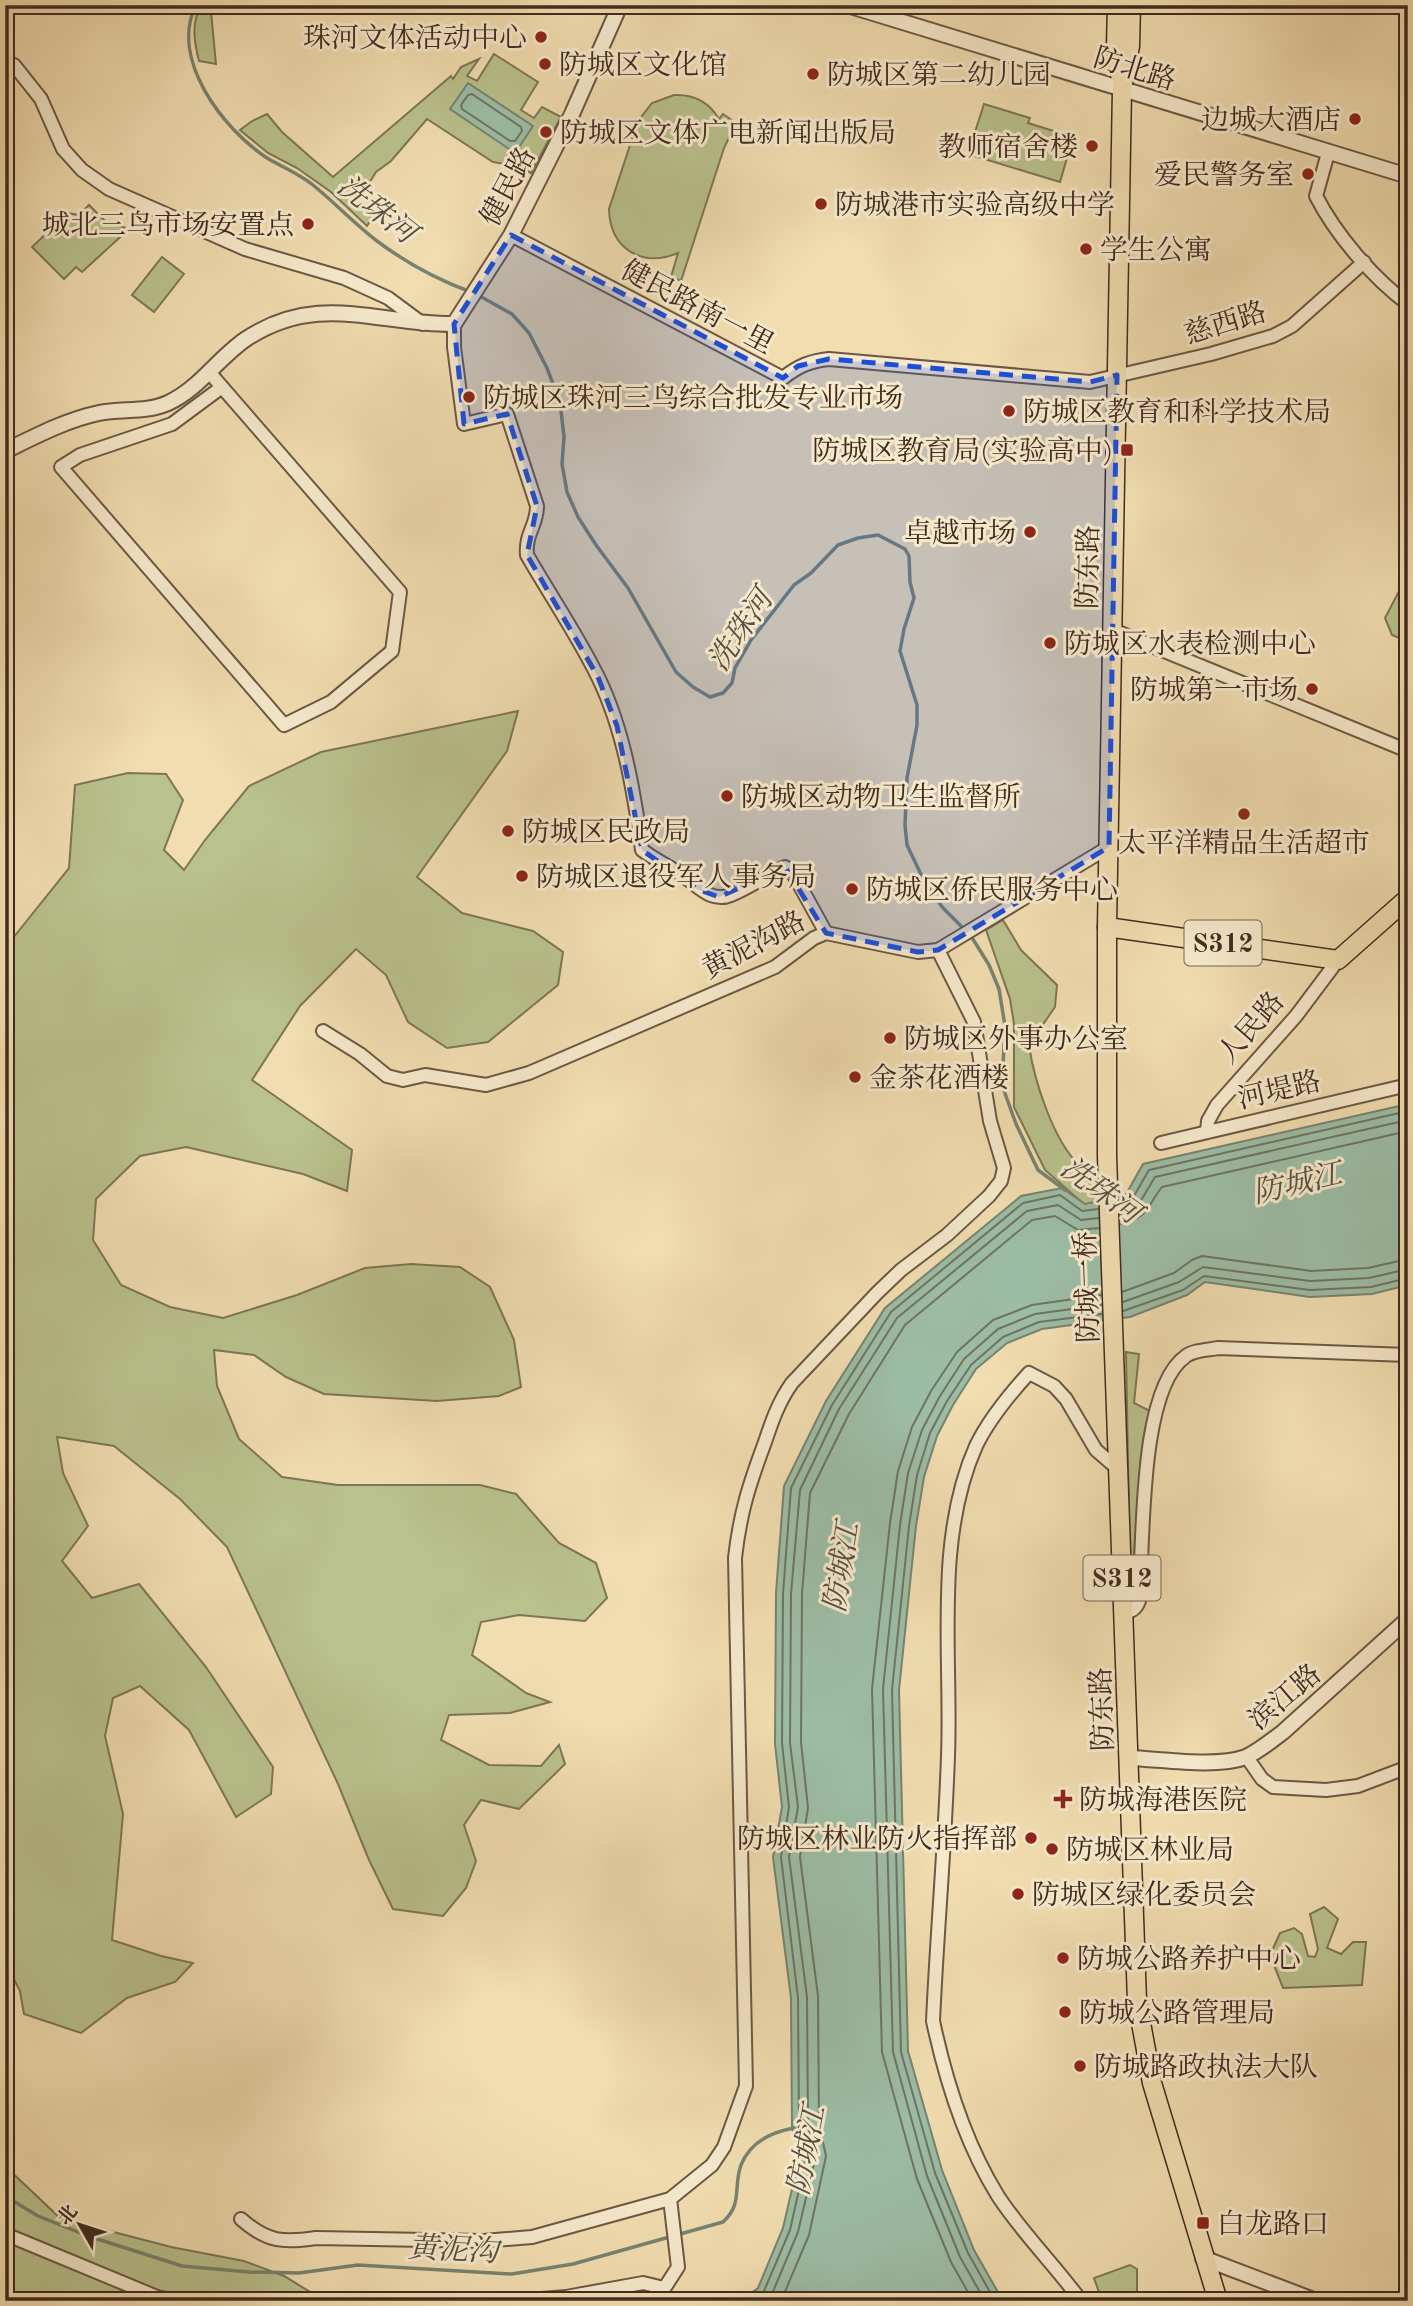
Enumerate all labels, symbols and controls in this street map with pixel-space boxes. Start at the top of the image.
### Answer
place label: 珠河文体活动中心 [303,23,527,54]
marker: 珠河文体活动中心 [533,29,549,45]
street label: 防北路 [1090,42,1179,97]
place label: 防城区文化馆 [559,50,727,81]
marker: 防城区文化馆 [537,56,553,72]
place label: 防城区第二幼儿园 [827,60,1051,91]
marker: 防城区第二幼儿园 [805,66,821,82]
place label: 边城大酒店 [1201,105,1341,136]
marker: 边城大酒店 [1347,111,1363,127]
place label: 防城区文体广电新闻出版局 [560,118,896,149]
marker: 防城区文体广电新闻出版局 [538,124,554,140]
place label: 教师宿舍楼 [938,132,1078,163]
marker: 教师宿舍楼 [1084,138,1100,154]
street label: 健民路 [475,142,542,231]
place label: 爱民警务室 [1154,160,1294,191]
marker: 爱民警务室 [1300,166,1316,182]
water label: 洗珠河 [331,169,426,253]
place label: 防城港市实验高级中学 [835,190,1115,221]
marker: 防城港市实验高级中学 [813,196,829,212]
place label: 城北三鸟市场安置点 [42,210,294,241]
marker: 城北三鸟市场安置点 [300,216,316,232]
place label: 学生公寓 [1100,235,1212,266]
marker: 学生公寓 [1078,241,1094,257]
street label: 健民路南一里 [616,254,779,360]
street label: 慈西路 [1181,296,1270,351]
place label: 防城区珠河三鸟综合批发专业市场 [483,383,903,414]
marker: 防城区珠河三鸟综合批发专业市场 [461,389,477,405]
place label: 防城区教育和科学技术局 [1023,397,1331,428]
marker: 防城区教育和科学技术局 [1001,403,1017,419]
place label: 防城区教育局(实验高中) [812,436,1113,467]
marker: 防城区教育局(实验高中) [1119,442,1135,458]
place label: 卓越市场 [904,518,1016,549]
marker: 卓越市场 [1022,524,1038,540]
street label: 防东路 [1072,525,1105,609]
water label: 洗珠河 [702,580,782,677]
place label: 防城区水表检测中心 [1064,629,1316,660]
marker: 防城区水表检测中心 [1042,635,1058,651]
place label: 防城第一市场 [1130,675,1298,706]
marker: 防城第一市场 [1304,681,1320,697]
place label: 防城区动物卫生监督所 [741,782,1021,813]
marker: 防城区动物卫生监督所 [719,788,735,804]
marker: 太平洋精品生活超市 [1236,806,1252,822]
place label: 防城区民政局 [522,817,690,848]
marker: 防城区民政局 [500,823,516,839]
place label: 太平洋精品生活超市 [1118,828,1370,859]
place label: 防城区退役军人事务局 [536,862,816,893]
marker: 防城区退役军人事务局 [514,868,530,884]
place label: 防城区侨民服务中心 [866,875,1118,906]
marker: 防城区侨民服务中心 [844,881,860,897]
street label: 黄泥沟路 [697,905,810,985]
road number: S312 [1184,920,1262,966]
street label: 人民路 [1212,986,1290,1070]
place label: 防城区外事办公室 [904,1024,1128,1055]
marker: 防城区外事办公室 [882,1030,898,1046]
place label: 金茶花酒楼 [869,1063,1009,1094]
street label: 河堤路 [1235,1066,1324,1115]
marker: 金茶花酒楼 [847,1069,863,1085]
water label: 洗珠河 [1055,1151,1151,1233]
water label: 防城江 [1250,1156,1349,1210]
street label: 防城一桥 [1070,1230,1105,1343]
water label: 防城江 [818,1516,865,1614]
road number: S312 [1084,1555,1160,1600]
street label: 滨江路 [1243,1658,1327,1736]
street label: 防东路 [1086,1666,1119,1751]
place label: 防城海港医院 [1079,1785,1247,1816]
marker: 防城海港医院 [1053,1789,1073,1809]
place label: 防城区林业防火指挥部 [737,1824,1017,1855]
marker: 防城区林业防火指挥部 [1023,1830,1039,1846]
place label: 防城区林业局 [1066,1835,1234,1866]
marker: 防城区林业局 [1044,1841,1060,1857]
place label: 防城区绿化委员会 [1032,1880,1256,1911]
marker: 防城区绿化委员会 [1010,1886,1026,1902]
place label: 防城公路养护中心 [1077,1944,1301,1975]
marker: 防城公路养护中心 [1055,1950,1071,1966]
place label: 防城公路管理局 [1079,1998,1275,2029]
marker: 防城公路管理局 [1057,2004,1073,2020]
place label: 防城路政执法大队 [1094,2052,1318,2083]
marker: 防城路政执法大队 [1072,2058,1088,2074]
water label: 防城江 [782,2099,832,2197]
north arrow [46,2190,116,2260]
text: 北 [54,2201,82,2229]
place label: 白龙路口 [1217,2209,1329,2240]
marker: 白龙路口 [1195,2215,1211,2231]
water label: 黄泥沟 [407,2231,503,2269]

